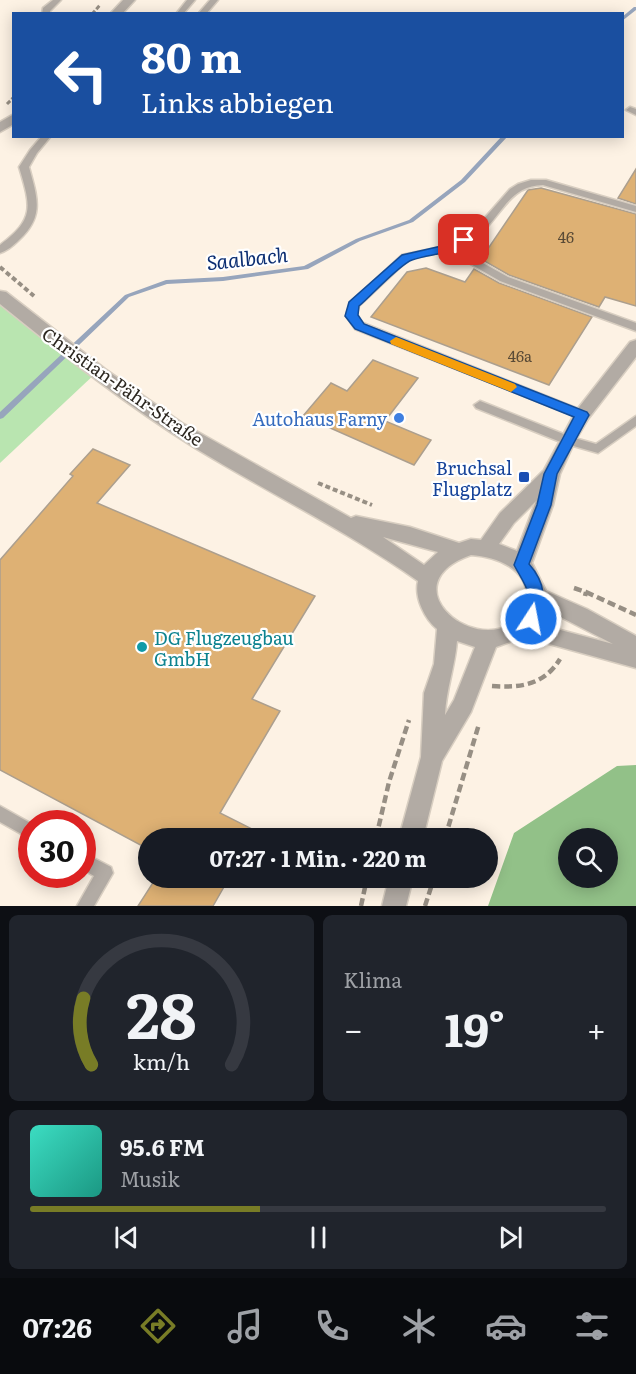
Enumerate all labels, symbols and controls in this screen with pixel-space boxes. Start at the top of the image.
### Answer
text: 80 m [141,24,242,86]
icon: left [42,36,120,114]
text: Links abbiegen [141,81,334,121]
pin [438,214,489,265]
icon: arrive [447,223,480,256]
house number: 46 [558,225,574,248]
water label: Saalbach [205,238,289,276]
street label: Christian-Pähr-Straße [37,320,209,452]
house number: 46a [508,344,533,367]
place label: Autohaus Farny [252,405,388,432]
marker: Autohaus Farny [392,411,406,425]
place label: Bruchsal Flugplatz [432,454,512,502]
marker: Bruchsal Flugplatz [517,470,531,484]
position arrow [499,587,563,651]
place label: DG Flugzeugbau GmbH [154,624,294,672]
marker: DG Flugzeugbau GmbH [135,640,149,654]
speed limit sign: 30 [18,810,96,888]
map controls [558,828,618,888]
button: search [558,828,618,888]
text: 07:27 · 1 Min. · 220 m [210,841,426,874]
text: Klima [344,964,402,994]
text: 28 [126,966,196,1058]
text: 19° [445,994,505,1061]
text: − [344,1003,363,1052]
text: + [587,1003,606,1052]
text: km/h [133,1045,190,1077]
text: 95.6 FM [120,1130,205,1163]
text: Musik [120,1163,180,1193]
icon: previous [110,1221,143,1254]
icon: pause [302,1221,335,1254]
icon: next [494,1221,527,1254]
icon: directions [137,1305,179,1347]
icon: music [224,1305,266,1347]
icon: phone [311,1305,353,1347]
icon: climate [398,1305,440,1347]
icon: car [485,1305,527,1347]
icon: filters [571,1305,613,1347]
text: 07:26 [22,1306,92,1346]

